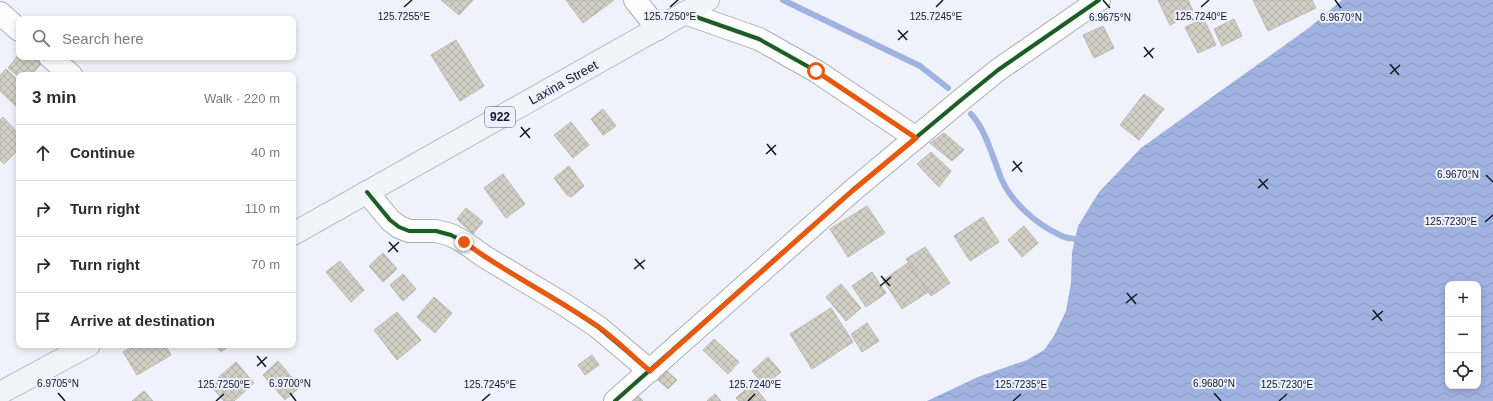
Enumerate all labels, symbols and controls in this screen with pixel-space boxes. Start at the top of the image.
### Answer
text: 125.7255°E [378,11,431,22]
text: 125.7250°E [644,11,697,22]
text: 125.7245°E [910,11,963,22]
text: 125.7240°E [1175,11,1228,22]
text: 6.9675°N [1089,12,1131,23]
text: 6.9670°N [1320,12,1362,23]
search box [16,16,296,60]
icon: search [30,27,52,49]
text: Search here [62,30,144,47]
street label: Laxina Street [526,57,601,108]
route start [807,62,825,80]
text: 3 min [32,88,76,107]
text: Walk · 220 m [204,91,280,106]
road number: 922 [485,107,515,127]
icon: ahead [32,142,54,164]
text: Continue [70,144,135,161]
text: 40 m [251,145,280,160]
text: 6.9670°N [1437,169,1479,180]
icon: right [32,198,54,220]
text: Turn right [70,200,140,217]
text: 110 m [245,201,280,216]
text: 125.7230°E [1425,216,1478,227]
route end [455,233,473,251]
icon: right [32,254,54,276]
text: Turn right [70,256,140,273]
text: 70 m [251,257,280,272]
map controls [1445,281,1481,389]
button: + [1445,281,1481,317]
icon: arrive [32,310,54,332]
text: Arrive at destination [70,312,215,329]
button: − [1445,317,1481,353]
button: locate [1445,353,1481,389]
text: 6.9705°N [37,378,79,389]
text: 6.9700°N [269,378,311,389]
text: 6.9680°N [1193,378,1235,389]
text: 125.7250°E [198,379,251,390]
text: 125.7245°E [464,379,517,390]
text: 125.7240°E [729,379,782,390]
text: 125.7235°E [995,379,1048,390]
text: 125.7230°E [1261,379,1314,390]

